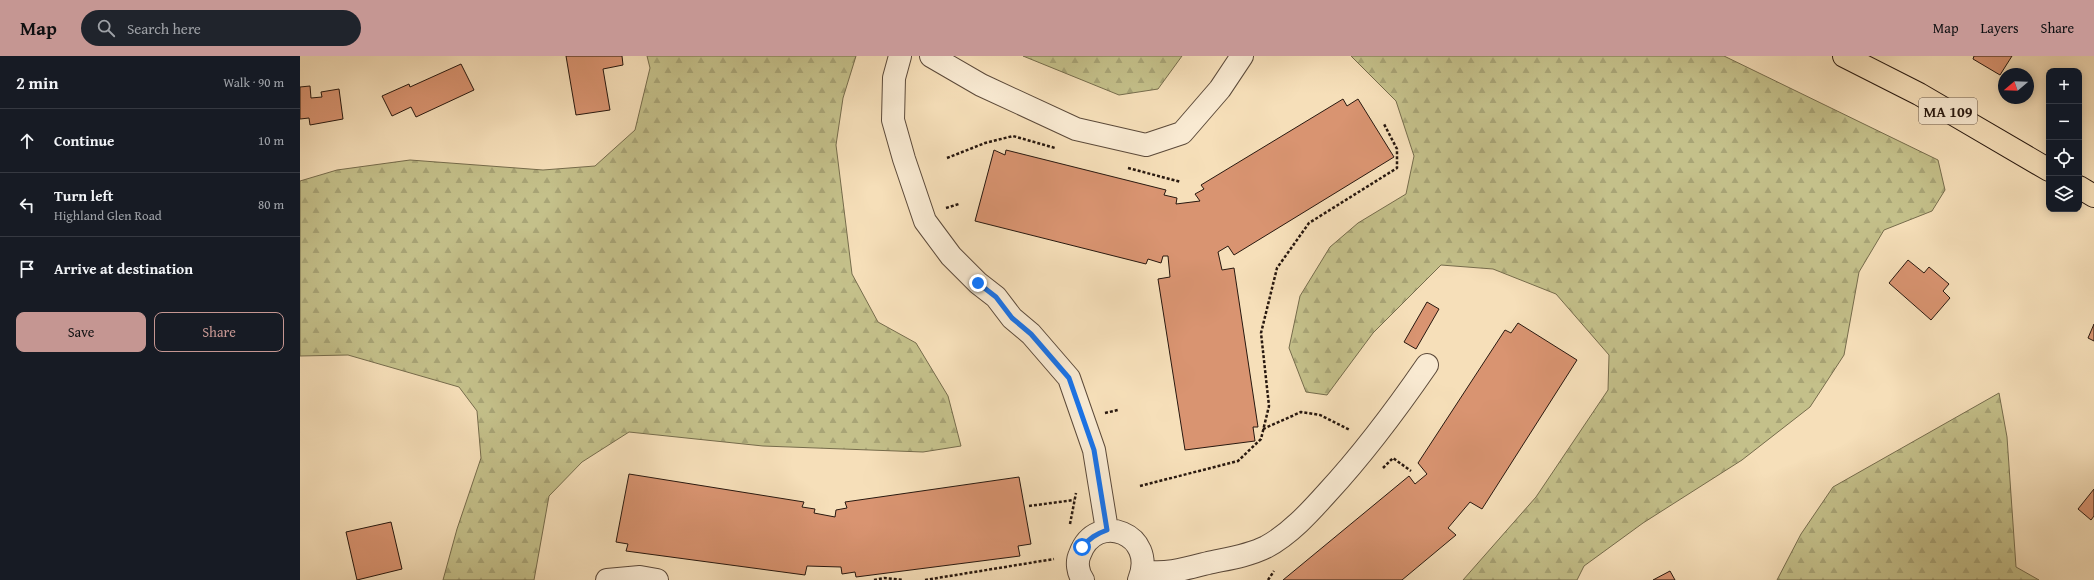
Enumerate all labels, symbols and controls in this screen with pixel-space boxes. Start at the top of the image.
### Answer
search box [81,10,361,46]
text: Map [20,14,57,42]
icon: search [95,17,117,39]
text: Search here [127,18,201,39]
text: Map [1933,18,1959,38]
text: Layers [1981,18,2019,38]
text: Share [2041,18,2074,38]
north arrow [1998,68,2034,104]
map controls [2046,68,2082,212]
button: + [2046,68,2082,104]
text: 2 min [16,70,58,95]
text: Walk · 90 m [223,73,284,92]
road number: MA 109 [1919,98,1977,124]
button: − [2046,104,2082,140]
icon: ahead [16,130,38,152]
text: Continue [54,130,115,151]
text: 10 m [258,131,284,150]
button: locate [2046,140,2082,176]
button: layers [2046,176,2082,212]
text: Turn left [54,185,113,206]
icon: left [16,194,38,216]
text: 80 m [258,195,284,214]
text: Highland Glen Road [54,206,162,225]
icon: arrive [16,258,38,280]
text: Arrive at destination [54,258,193,279]
route end [969,274,987,292]
button: Save [16,312,146,352]
button: Share [154,312,284,352]
route start [1073,538,1091,556]

